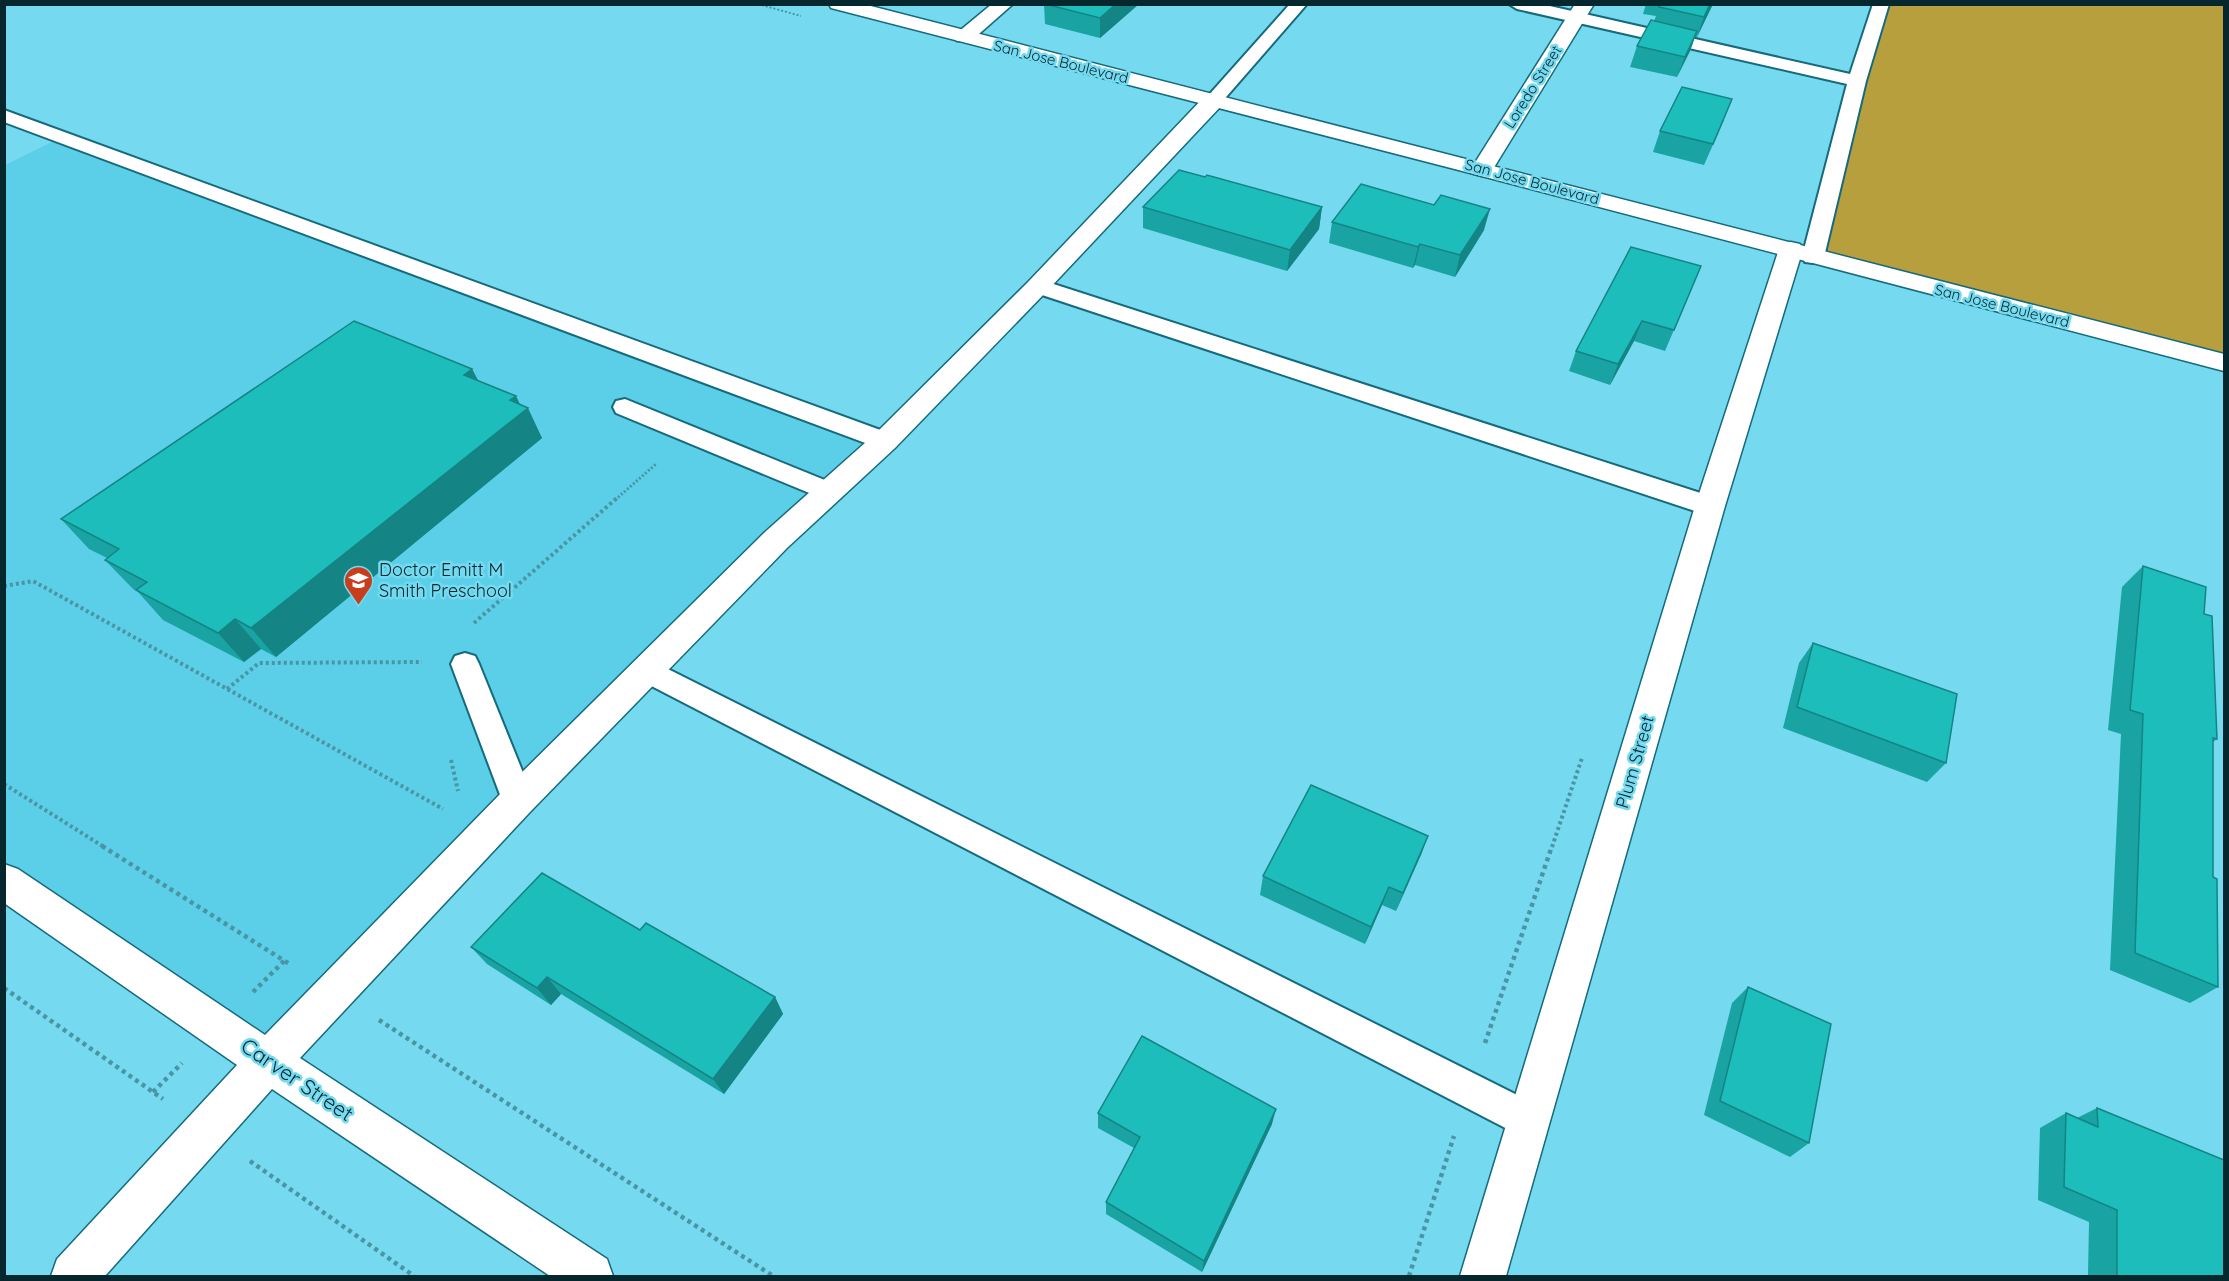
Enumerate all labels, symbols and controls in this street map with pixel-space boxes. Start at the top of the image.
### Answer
street label: San Jose Boulevard [992,36,1130,87]
street label: Loredo Street [1500,42,1566,132]
street label: San Jose Boulevard [1463,154,1601,209]
street label: San Jose Boulevard [1933,280,2071,331]
place label: Doctor Emitt M Smith Preschool [379,558,512,602]
school or university icon: Doctor Emitt M Smith Preschool [342,564,374,606]
street label: Plum Street [1610,713,1659,811]
street label: Carver Street [237,1032,359,1126]

